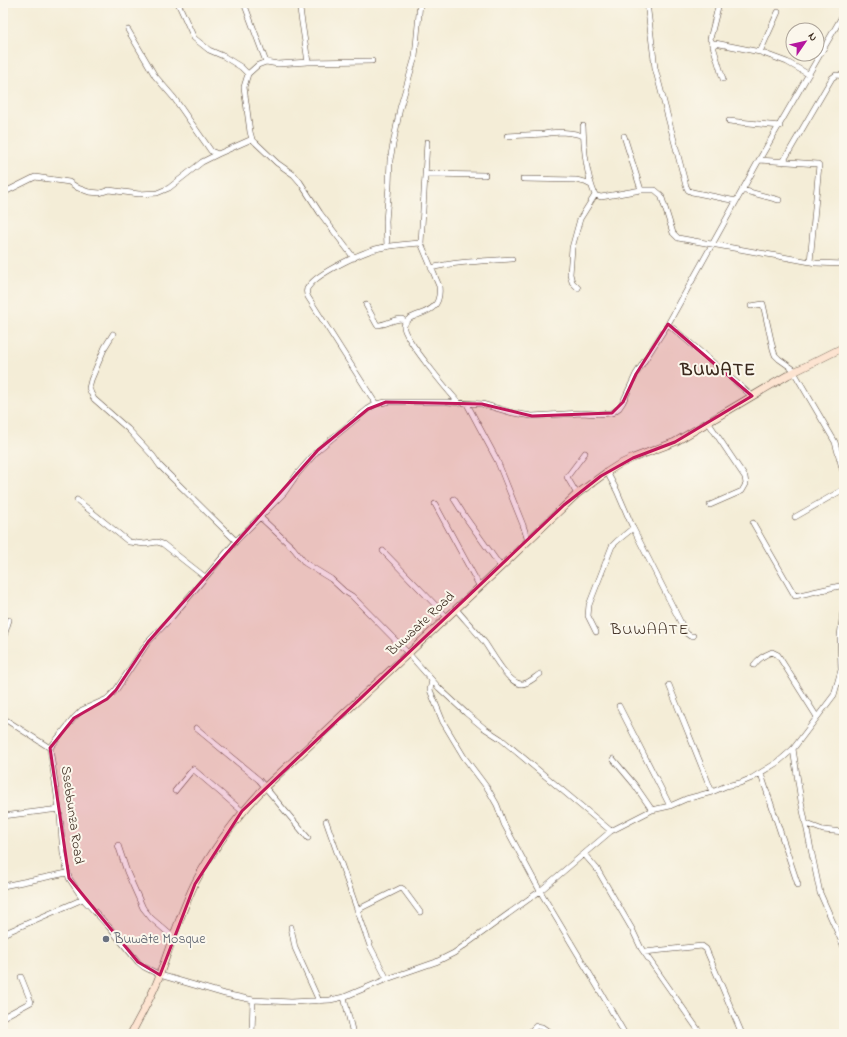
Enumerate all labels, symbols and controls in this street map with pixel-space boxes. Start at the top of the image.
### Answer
north arrow [785,22,825,62]
text: N [804,29,821,45]
district label: BUWATE [679,358,756,384]
street label: Buwaate Road [381,587,460,662]
district label: BUWAATE [610,618,689,642]
street label: Ssebbunza Road [55,765,89,866]
place label: Buwate Mosque [113,929,206,950]
marker: Buwate Mosque [101,934,111,944]

